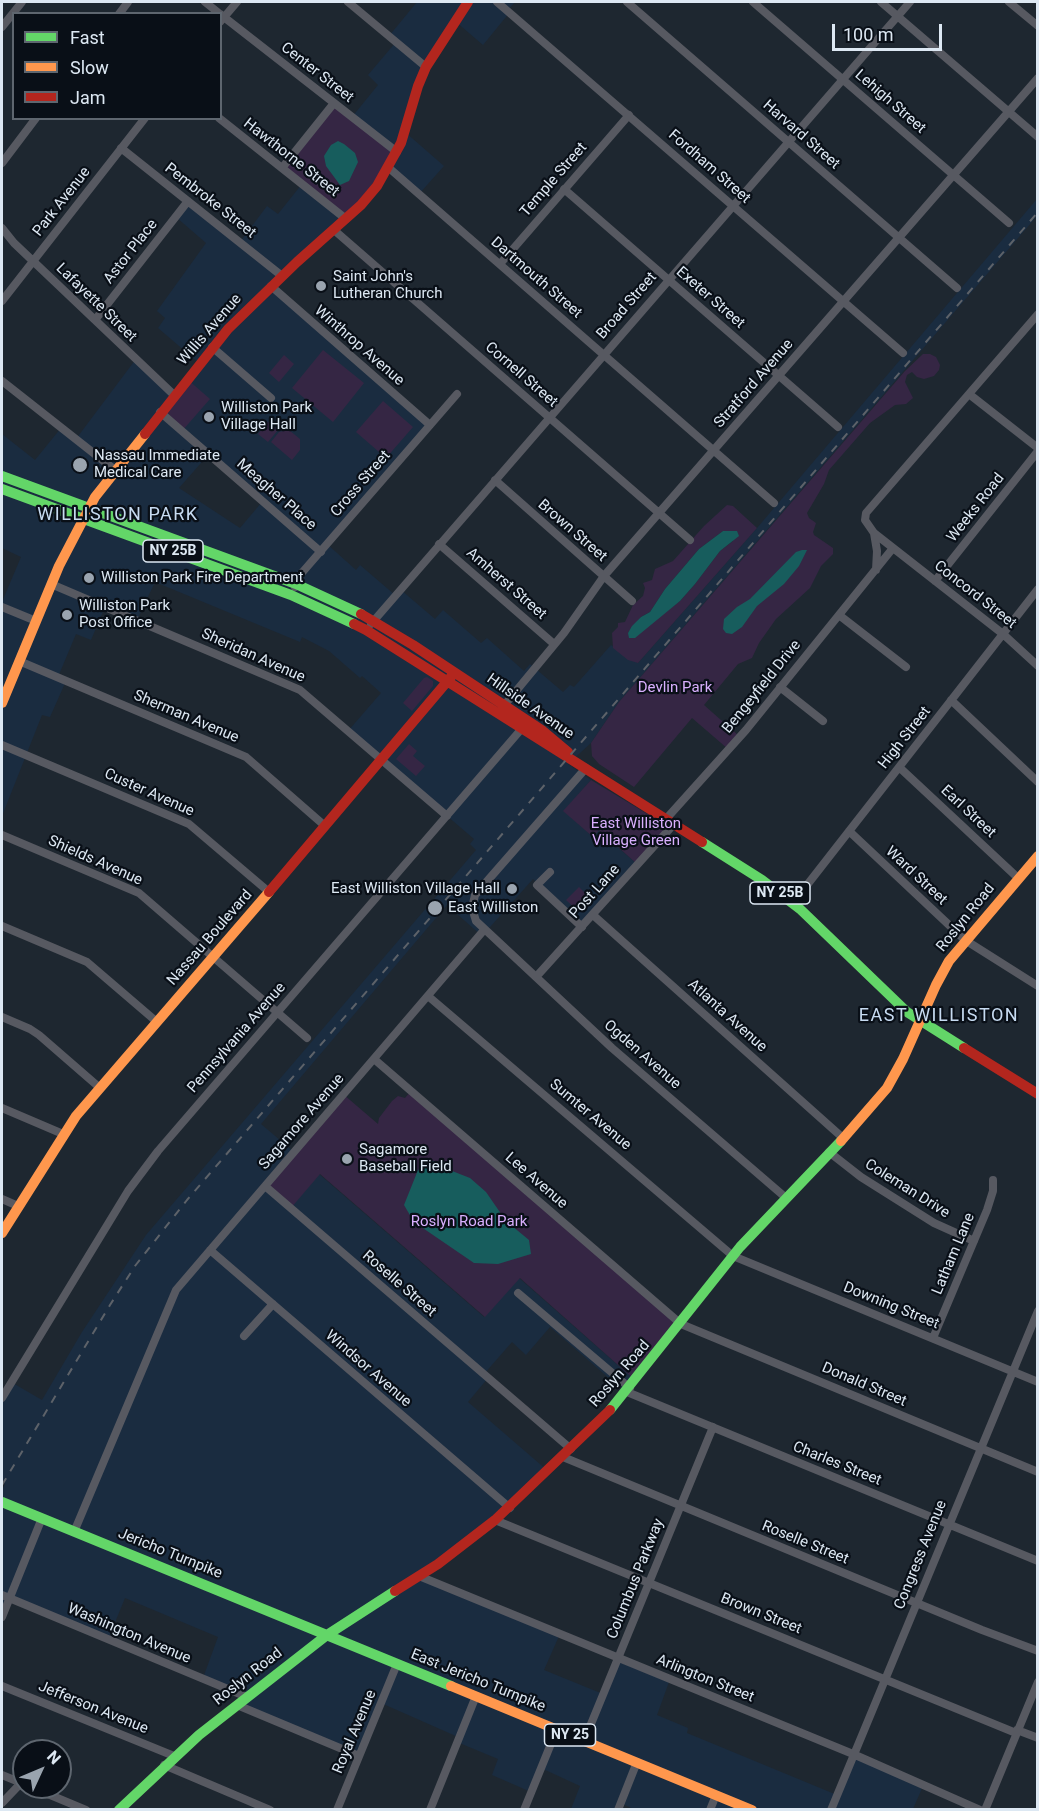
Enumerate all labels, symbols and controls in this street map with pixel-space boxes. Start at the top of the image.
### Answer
legend [12,12,222,120]
scale bar [835,12,944,50]
text: 100 m [843,24,894,45]
text: Fast [70,27,105,48]
street label: Center Street [277,39,357,107]
text: Slow [70,57,109,78]
street label: Lehigh Street [851,66,929,138]
text: Jam [70,87,106,108]
street label: Harvard Street [759,97,843,173]
street label: Hawthorne Street [240,115,342,201]
street label: Fordham Street [664,126,754,208]
street label: Temple Street [517,139,591,221]
street label: Pembroke Street [161,160,259,242]
street label: Park Avenue [29,164,95,240]
street label: Astor Place [100,216,162,288]
street label: Dartmouth Street [487,234,585,322]
street label: Lafayette Street [52,260,140,346]
street label: Exeter Street [672,263,748,333]
place label: Saint John's Lutheran Church [333,268,442,303]
street label: Broad Street [593,269,661,343]
marker: Saint John's Lutheran Church [314,279,328,293]
street label: Willis Avenue [174,291,246,369]
street label: Winthrop Avenue [310,302,408,390]
street label: Stratford Avenue [711,336,797,432]
street label: Cornell Street [481,339,561,411]
place label: Williston Park Village Hall [221,399,312,434]
marker: Williston Park Village Hall [202,410,216,424]
place label: Nassau Immediate Medical Care [94,447,220,482]
street label: Cross Street [327,447,395,521]
street label: Meagher Place [232,455,320,535]
marker: Nassau Immediate Medical Care [71,456,89,474]
street label: Weeks Road [944,470,1008,546]
street label: Brown Street [534,496,610,566]
district label: WILLISTON PARK [37,504,199,526]
road number: NY 25B [143,540,203,562]
street label: Amherst Street [462,544,550,624]
street label: Concord Street [930,557,1020,633]
place label: Williston Park Fire Department [101,569,304,587]
marker: Williston Park Fire Department [82,571,96,585]
place label: Williston Park Post Office [79,597,170,632]
marker: Williston Park Post Office [60,608,74,622]
street label: Sheridan Avenue [198,625,308,687]
street label: Bengeyfield Drive [719,637,805,737]
street label: Hillside Avenue [483,670,577,744]
park label: Devlin Park [638,679,712,697]
street label: Sherman Avenue [131,687,241,747]
street label: High Street [875,703,935,773]
street label: Custer Avenue [101,765,197,821]
street label: Earl Street [937,782,999,842]
park label: East Williston Village Green [591,815,681,850]
street label: Shields Avenue [45,832,145,890]
street label: Ward Street [881,843,951,909]
street label: Post Lane [566,861,624,923]
place label: East Williston Village Hall [331,880,500,898]
street label: Roslyn Road [933,880,999,956]
marker: East Williston Village Hall [505,882,519,896]
road number: NY 25B [750,882,810,904]
street label: Nassau Boulevard [164,886,256,990]
marker: East Williston [426,899,444,917]
place label: East Williston [448,899,538,917]
street label: Atlanta Avenue [684,976,770,1056]
street label: Pennsylvania Avenue [184,979,290,1097]
district label: EAST WILLISTON [859,1005,1019,1027]
street label: Ogden Avenue [600,1017,684,1093]
street label: Sagamore Avenue [256,1070,348,1174]
street label: Sumter Avenue [546,1076,634,1154]
place label: Sagamore Baseball Field [359,1141,452,1176]
street label: Lee Avenue [501,1149,571,1213]
marker: Sagamore Baseball Field [340,1152,354,1166]
street label: Coleman Drive [861,1156,953,1222]
street label: Latham Lane [929,1210,979,1298]
park label: Roslyn Road Park [411,1213,527,1231]
street label: Roselle Street [358,1247,440,1321]
street label: Downing Street [841,1279,941,1333]
street label: Windsor Avenue [321,1327,415,1411]
street label: Roslyn Road [586,1337,654,1411]
street label: Donald Street [819,1359,909,1411]
street label: Charles Street [790,1438,884,1490]
street label: Congress Avenue [891,1498,951,1612]
street label: Columbus Parkway [604,1516,668,1642]
street label: Roselle Street [759,1517,851,1569]
street label: Jericho Turnpike [115,1525,225,1583]
street label: Brown Street [718,1590,804,1638]
street label: Washington Avenue [65,1600,193,1668]
street label: Roslyn Road [210,1644,286,1710]
street label: East Jericho Turnpike [408,1646,548,1716]
street label: Arlington Street [654,1651,756,1707]
street label: Jefferson Avenue [35,1678,151,1738]
street label: Royal Avenue [329,1687,381,1777]
road number: NY 25 [544,1724,596,1746]
north arrow [12,1739,72,1799]
text: N [43,1747,65,1768]

